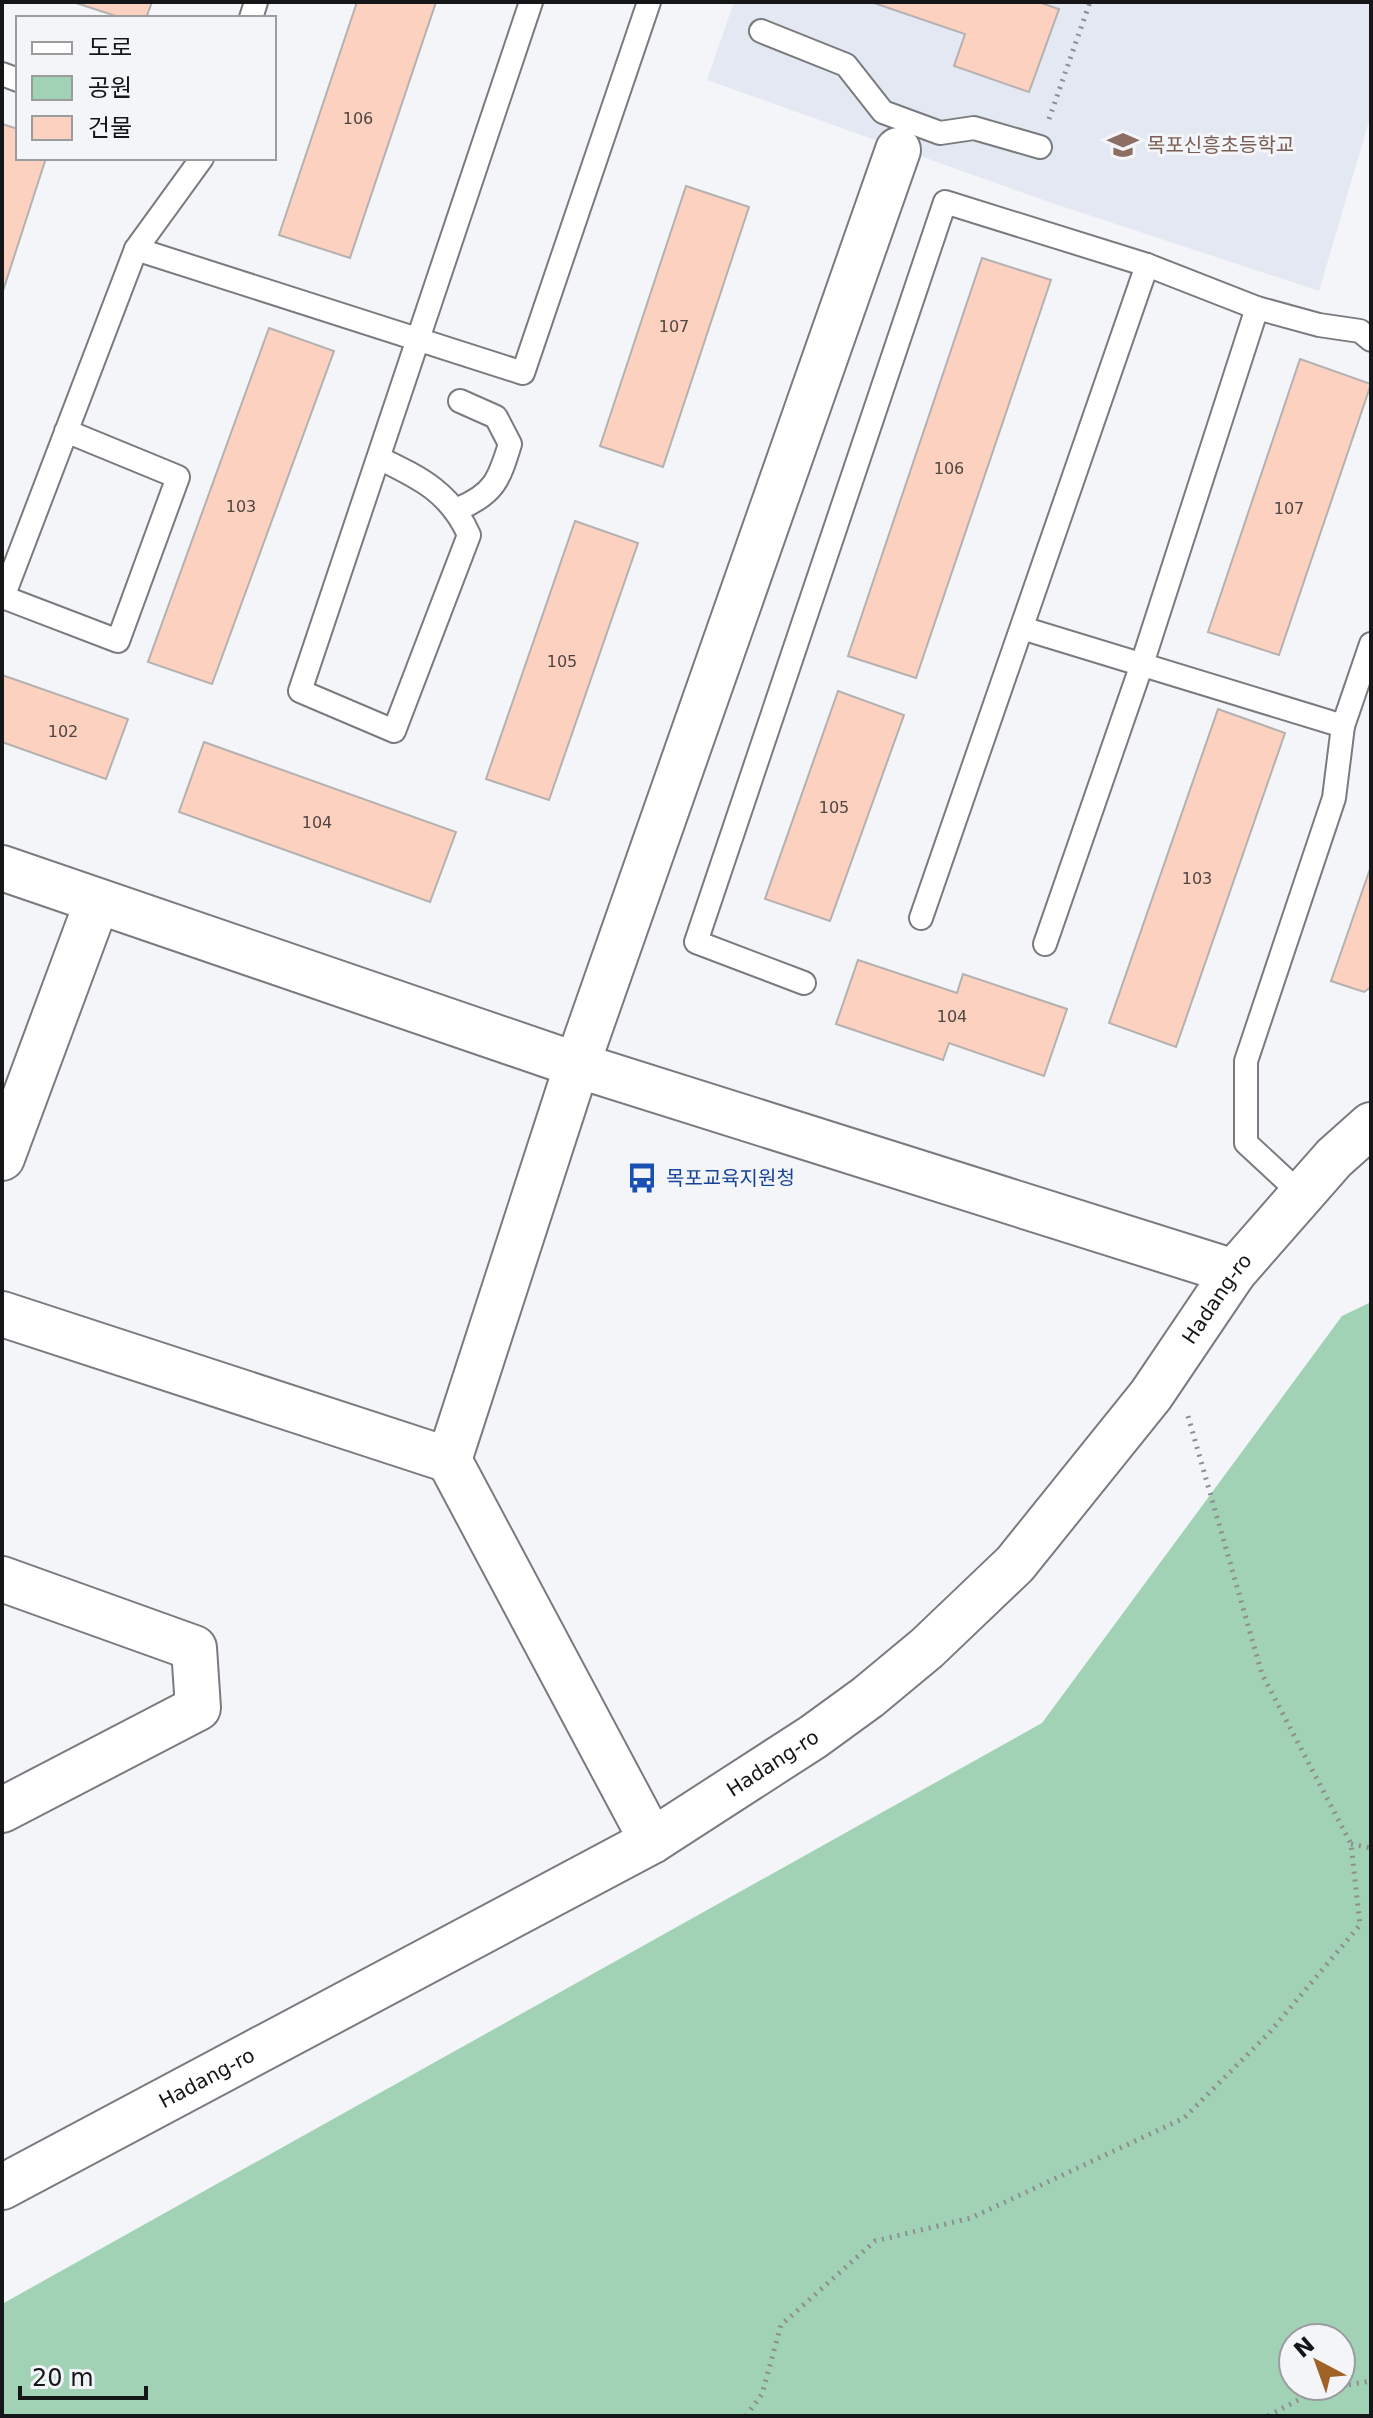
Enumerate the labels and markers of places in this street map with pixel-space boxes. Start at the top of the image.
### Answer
school or university icon: 목포신흥초등학교 [1106,128,1140,162]
place label: 목포신흥초등학교 [1147,133,1294,157]
bus stop icon: 목포교육지원청 [625,1161,659,1195]
place label: 목포교육지원청 [666,1166,795,1190]

